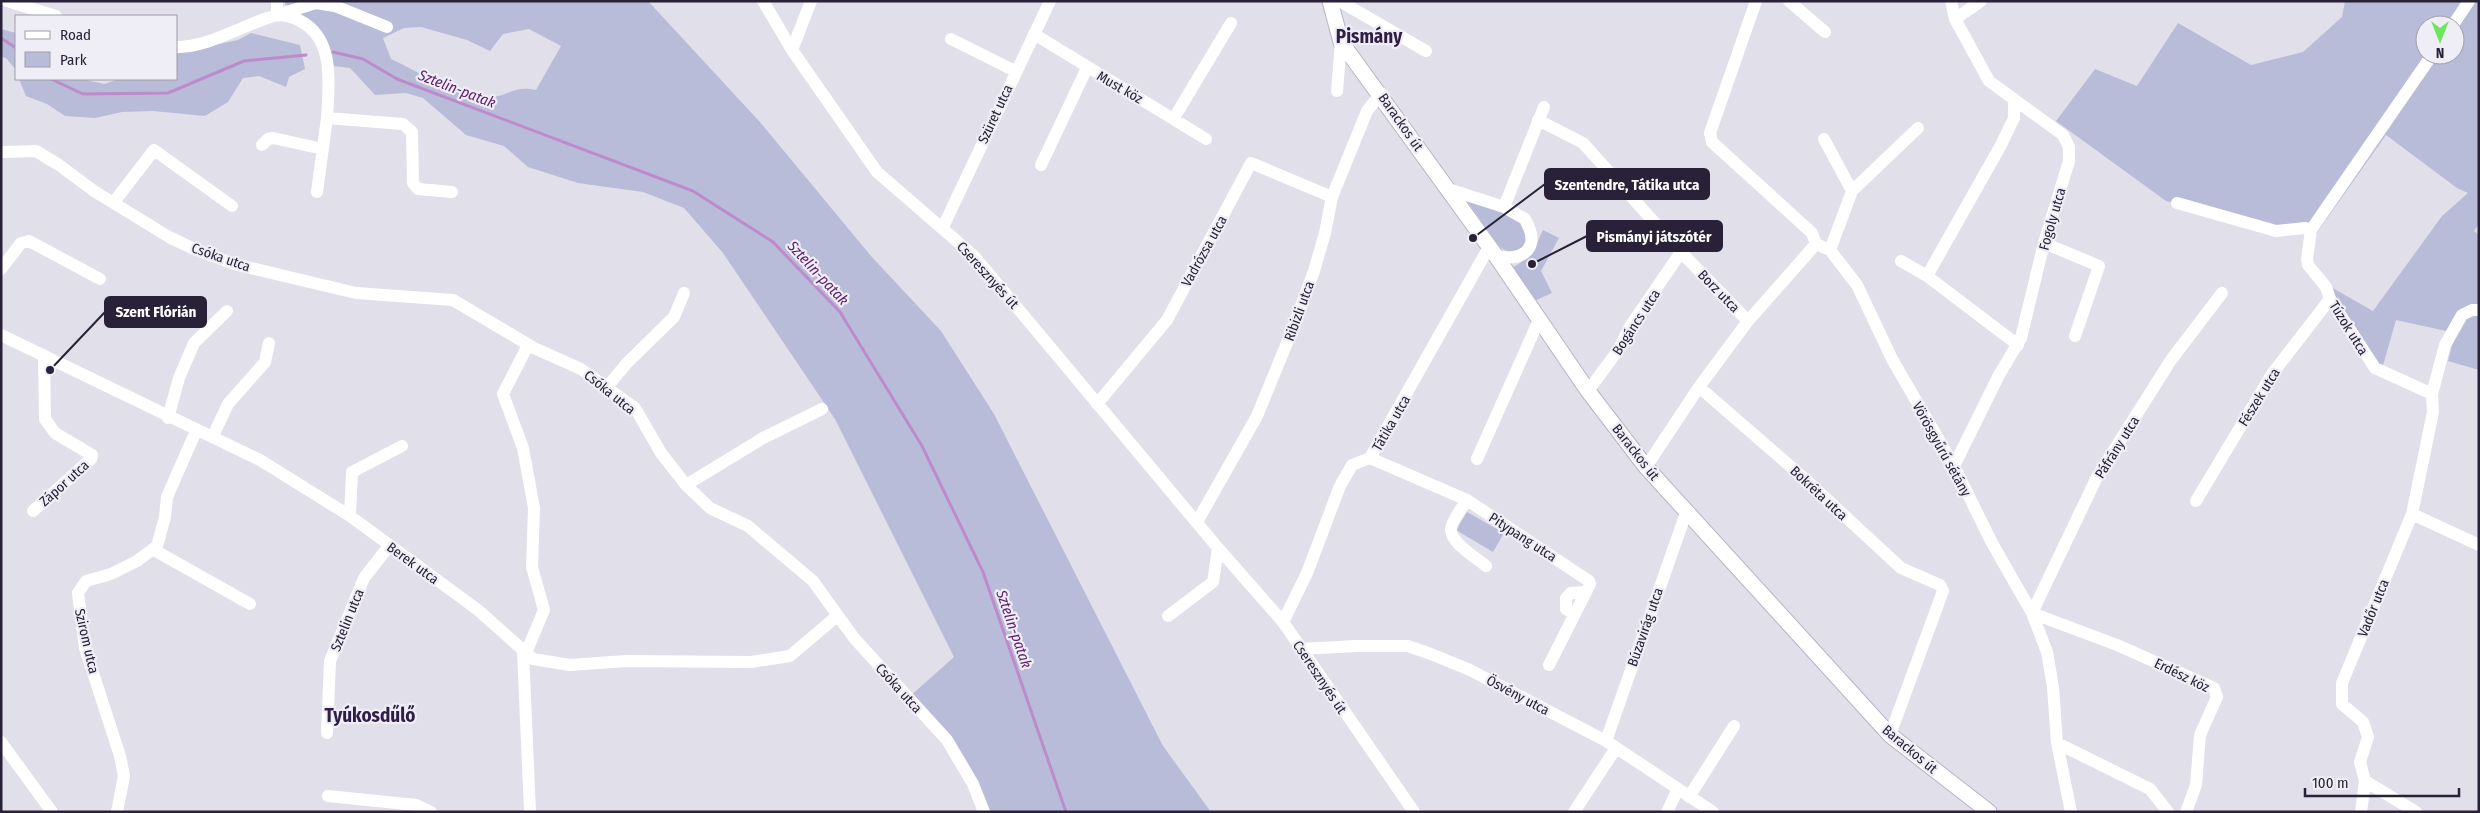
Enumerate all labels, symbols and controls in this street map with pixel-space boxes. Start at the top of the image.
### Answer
legend [15,15,178,80]
north arrow [2415,15,2465,65]
district label: Pismány [1336,25,1403,48]
text: Road [60,26,91,44]
text: N [2436,44,2444,61]
text: Park [60,51,87,69]
water label: Sztelin-patak [415,66,499,112]
street label: Must köz [1094,67,1146,108]
street label: Szüret utca [974,82,1017,146]
street label: Barackos út [1374,90,1427,155]
callout: Szentendre, Tátika utca [1545,169,1709,199]
text: Szentendre, Tátika utca [1555,176,1700,194]
street label: Fogoly utca [2035,186,2070,252]
street label: Vadrózsa utca [1178,213,1231,290]
callout: Pismányi játszótér [1587,221,1722,251]
text: Pismányi játszótér [1597,228,1712,246]
water label: Sztelin-patak [783,236,853,309]
street label: Cseresznyés út [953,238,1022,313]
street label: Csóka utca [189,239,253,276]
street label: Borz utca [1694,266,1743,316]
street label: Ribizli utca [1281,279,1318,343]
street label: Bogáncs utca [1609,286,1664,358]
callout: Szent Flórián [105,297,206,327]
street label: Túzok utca [2325,298,2372,358]
text: Szent Flórián [116,303,197,321]
street label: Fészek utca [2235,365,2284,429]
street label: Csóka utca [581,367,639,418]
street label: Tátika utca [1369,392,1414,454]
street label: Vörösgyűrű sétány [1909,399,1975,500]
street label: Páfrány utca [2092,413,2143,482]
street label: Barackos út [1608,421,1663,484]
street label: Zápor utca [36,457,93,510]
street label: Bokréta utca [1787,463,1851,524]
street label: Pitypang utca [1486,509,1560,566]
street label: Berek utca [383,539,442,588]
street label: Vadőr utca [2354,577,2393,640]
street label: Búzavirág utca [1624,585,1667,669]
street label: Sztelin utca [327,586,368,654]
water label: Sztelin-patak [992,587,1036,671]
street label: Szirom utca [71,607,102,675]
street label: Cseresznyés út [1289,638,1350,717]
street label: Erdész köz [2151,655,2213,696]
street label: Csóka utca [872,660,925,717]
street label: Ösvény utca [1483,671,1553,719]
district label: Tyúkosdűlő [325,704,415,727]
street label: Barackos út [1879,721,1941,778]
scale bar [2305,766,2459,798]
text: 100 m [2312,774,2349,792]

